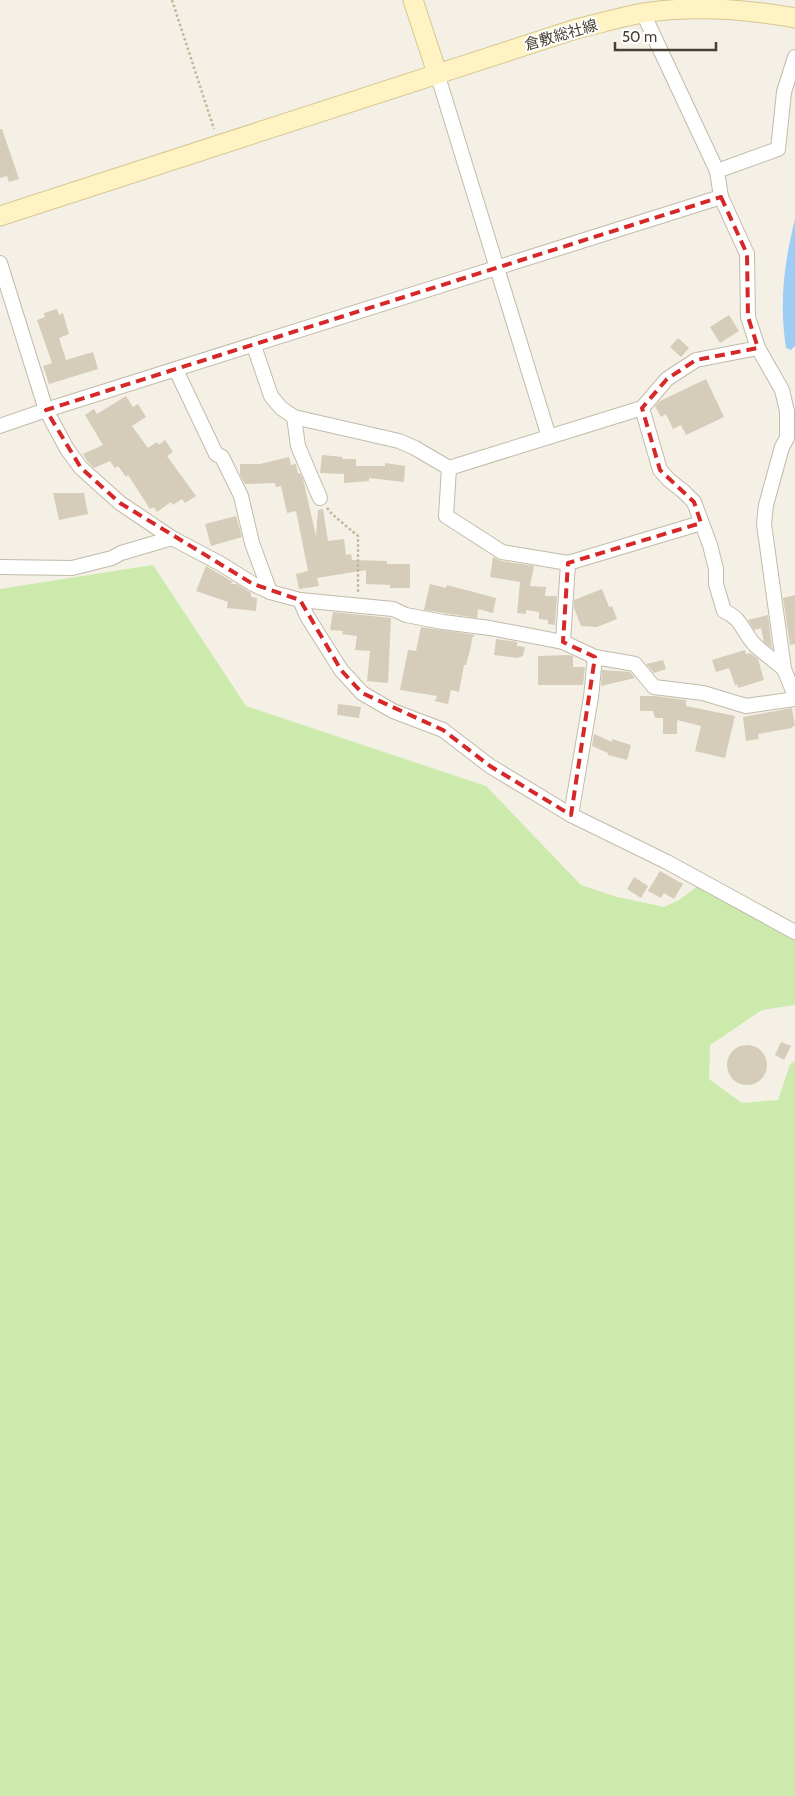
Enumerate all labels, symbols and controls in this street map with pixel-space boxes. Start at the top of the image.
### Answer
street label: 倉敷総社線 [522,16,600,54]
scale bar [615,20,716,52]
text: 50 m [622,28,657,46]

